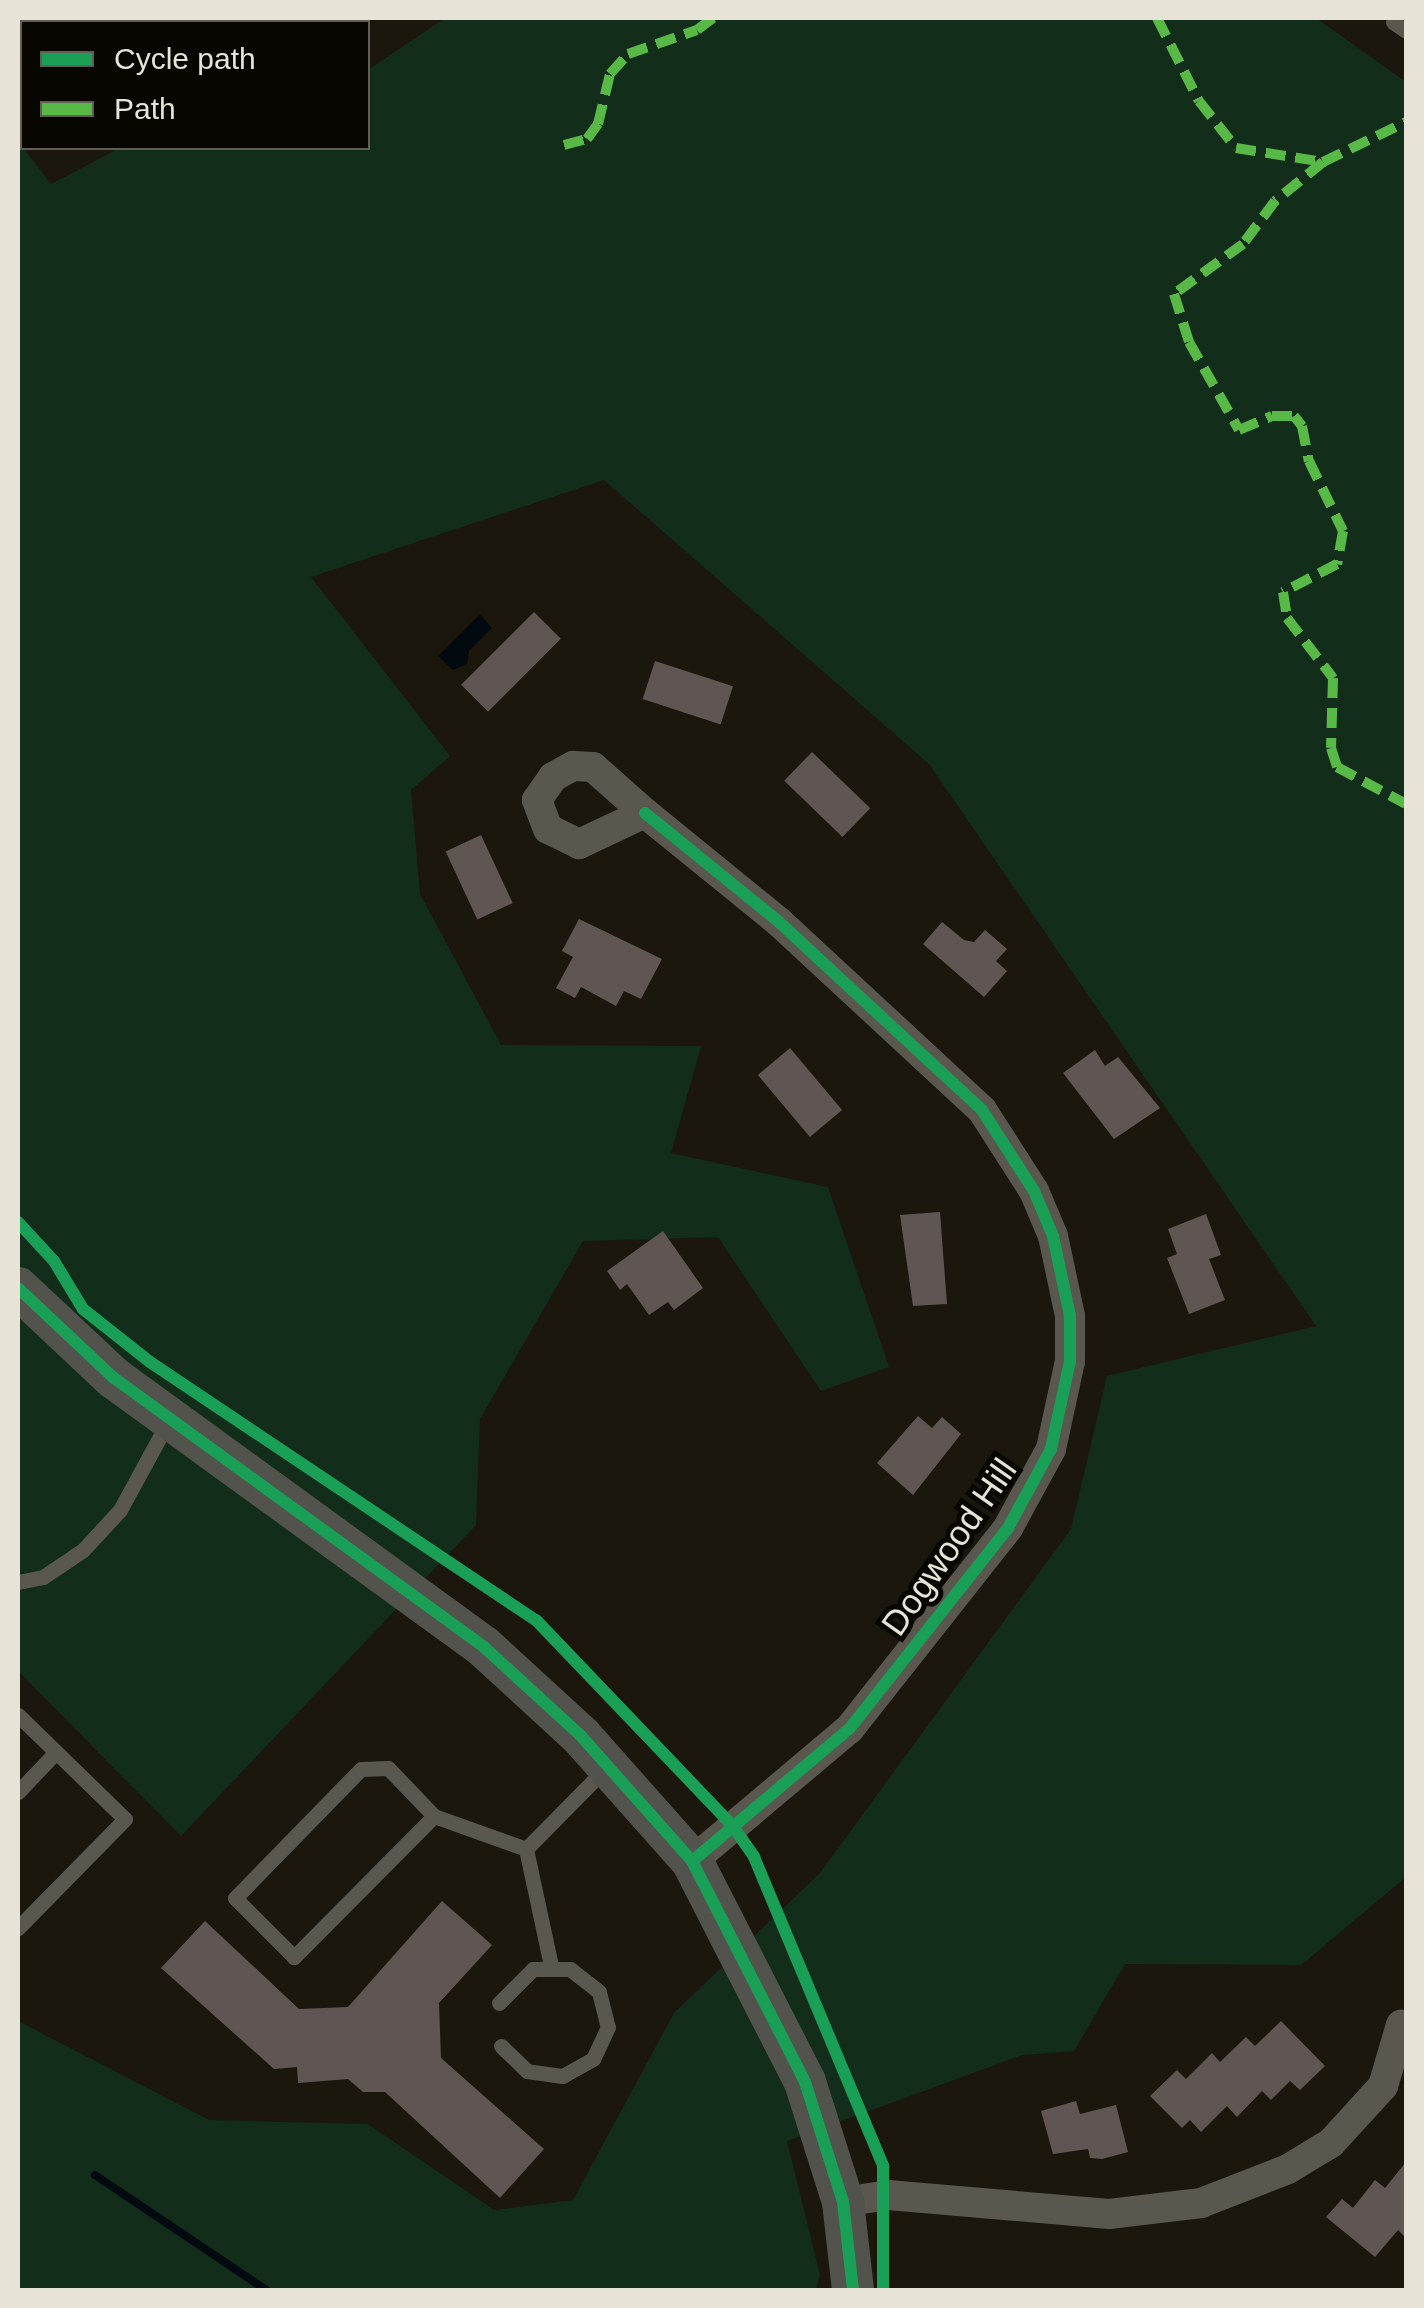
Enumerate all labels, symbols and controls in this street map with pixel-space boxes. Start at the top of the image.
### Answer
legend [20,20,370,150]
text: Cycle path [114,42,256,75]
text: Path [114,92,176,125]
street label: Dogwood Hill [873,1450,1025,1644]

